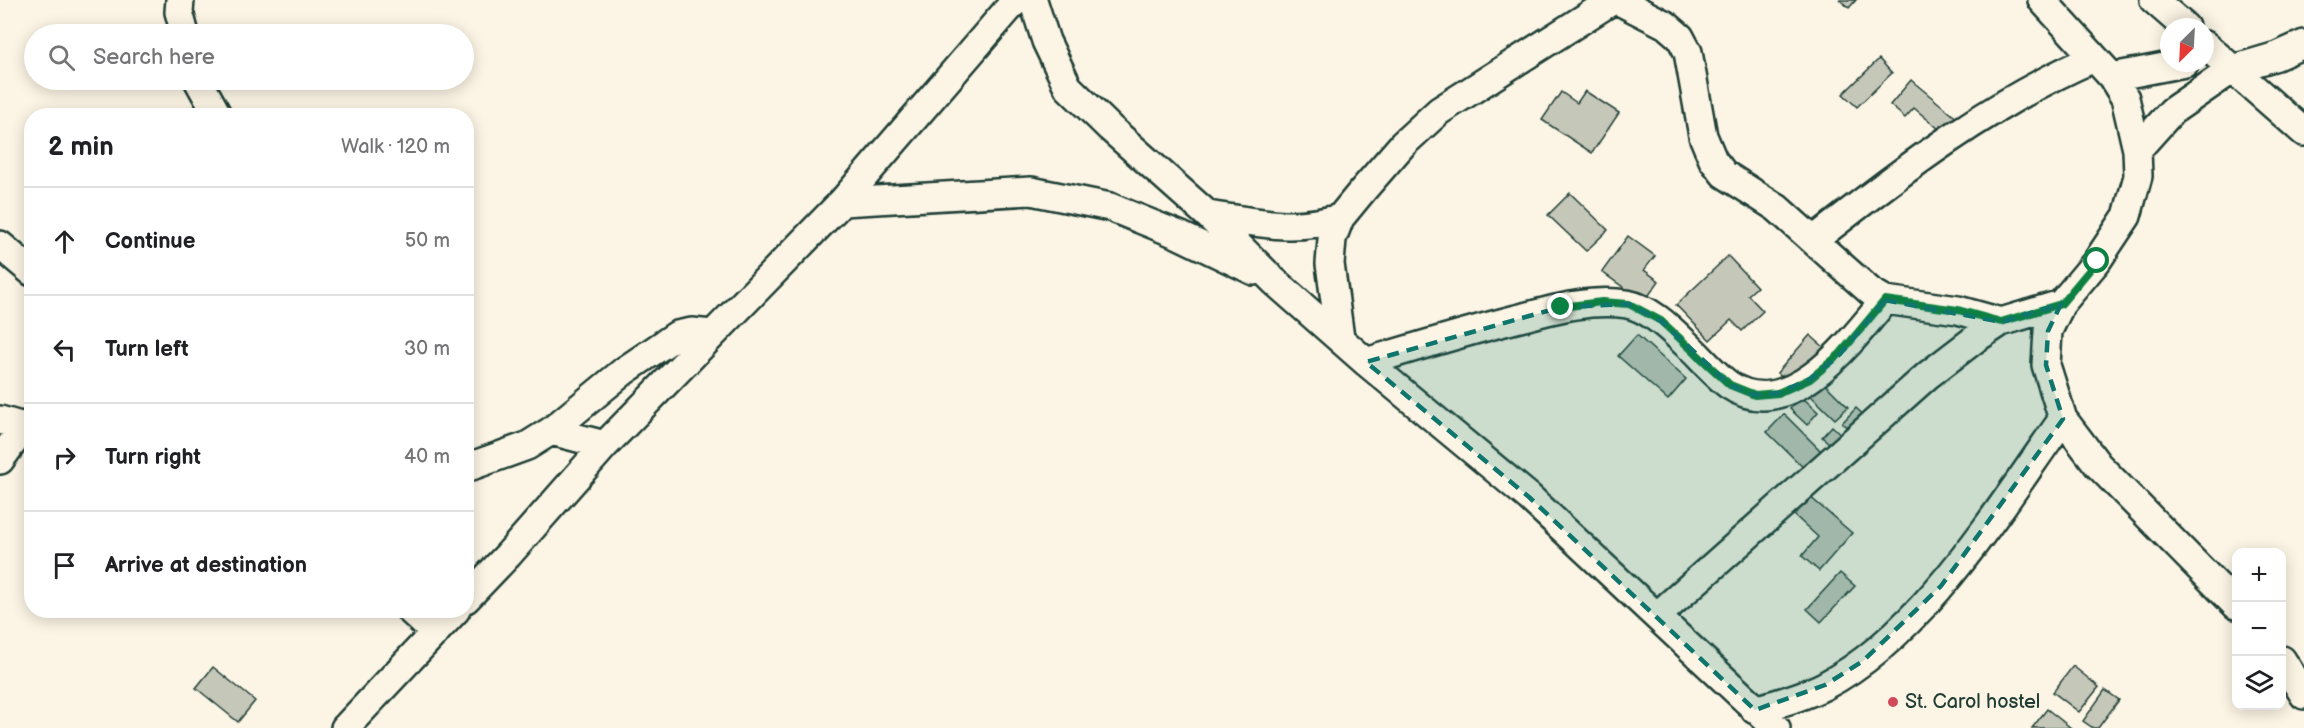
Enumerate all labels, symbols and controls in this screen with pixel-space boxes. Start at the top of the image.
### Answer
north arrow [2160,18,2214,72]
search box [24,24,474,90]
icon: search [45,41,78,74]
text: Search here [93,44,215,71]
text: 2 min [48,132,114,163]
text: Walk · 120 m [341,135,450,159]
icon: ahead [48,225,81,258]
text: Continue [105,228,195,255]
text: 50 m [405,229,450,253]
route start [2083,247,2109,273]
route end [1547,293,1573,319]
icon: left [48,333,81,366]
text: Turn left [105,336,189,363]
text: 30 m [404,337,450,361]
icon: right [48,441,81,474]
text: Turn right [105,444,201,471]
text: 40 m [404,445,450,469]
map controls [2232,548,2286,710]
button: + [2232,548,2286,602]
icon: arrive [48,549,81,582]
text: Arrive at destination [105,552,307,579]
button: − [2232,602,2286,656]
button: layers [2232,656,2286,710]
place label: St. Carol hostel [1905,690,2040,714]
marker: St. Carol hostel [1886,695,1900,709]

